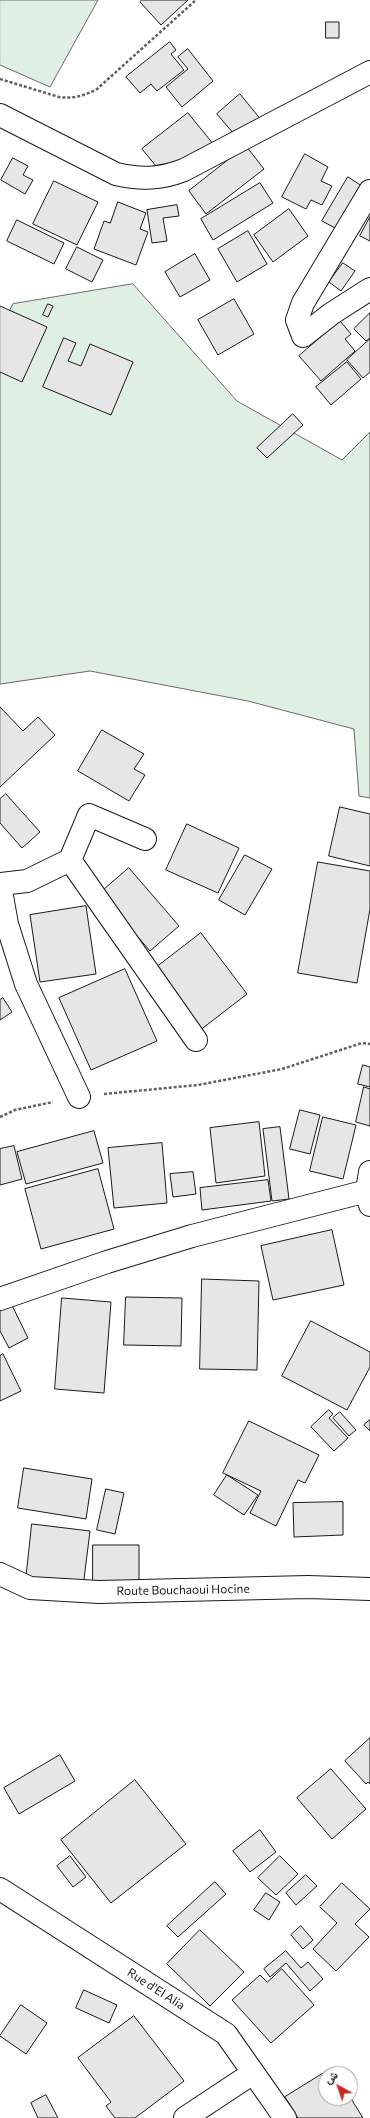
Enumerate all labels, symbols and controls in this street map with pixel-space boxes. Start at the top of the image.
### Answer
street label: Route Bouchaoui Hocine [116,1582,250,1598]
street label: Rue d'El Alia [124,1965,188,2013]
north arrow [318,2066,358,2106]
text: ش [321,2068,340,2086]

